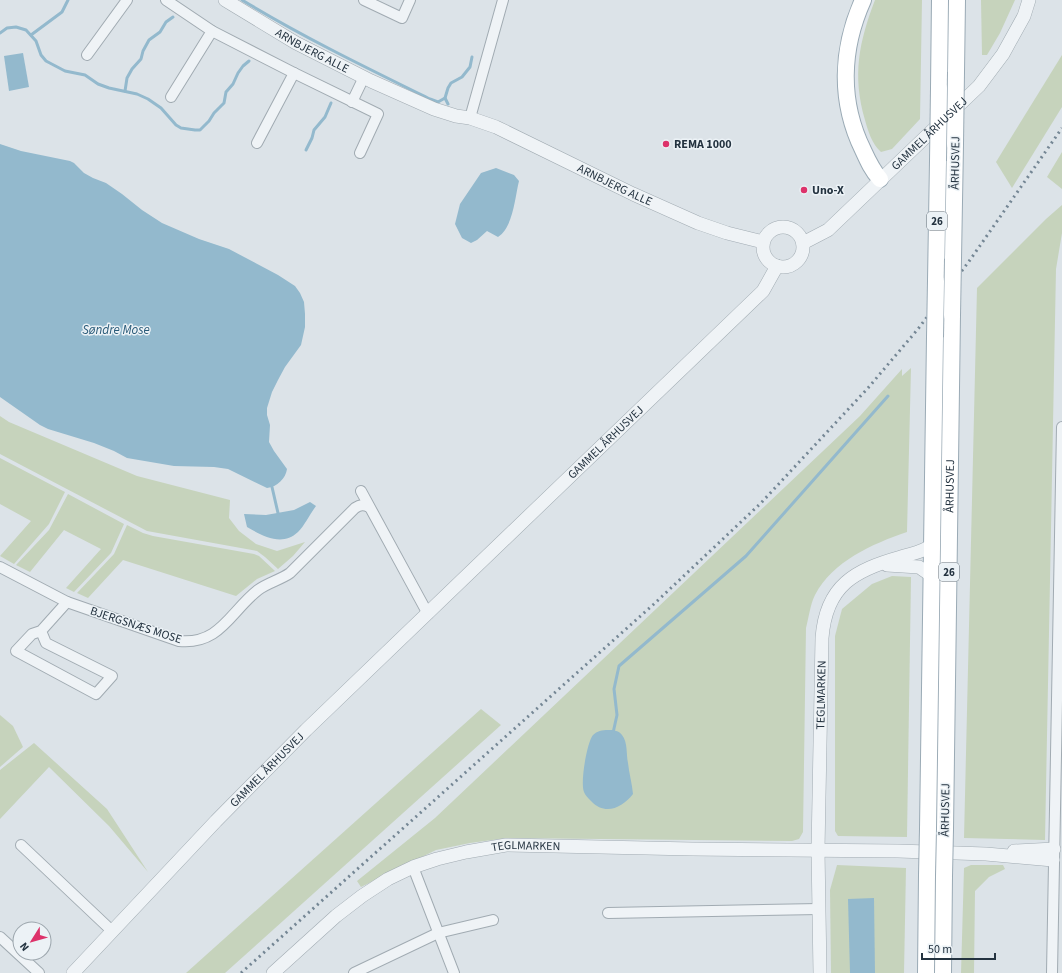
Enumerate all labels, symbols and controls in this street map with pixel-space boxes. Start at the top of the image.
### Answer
street label: ARNBJERG ALLE [272,24,352,78]
street label: GAMMEL ÅRHUSVEJ [888,94,970,172]
place label: REMA 1000 [674,136,732,153]
street label: ÅRHUSVEJ [947,136,963,190]
marker: REMA 1000 [661,139,671,149]
street label: ARNBJERG ALLE [574,160,655,211]
place label: Uno-X [812,182,844,199]
marker: Uno-X [799,185,809,195]
road number: 26 [927,212,947,230]
water label: Søndre Mose [82,321,150,339]
street label: GAMMEL ÅRHUSVEJ [564,402,648,483]
street label: ÅRHUSVEJ [941,459,959,513]
road number: 26 [939,563,959,581]
street label: BJERGSNÆS MOSE [88,603,184,648]
street label: TEGLMARKEN [812,660,831,730]
street label: GAMMEL ÅRHUSVEJ [226,729,308,811]
street label: ÅRHUSVEJ [937,783,954,837]
street label: TEGLMARKEN [490,837,560,856]
north arrow [12,921,52,961]
scale bar [922,935,995,961]
text: N [16,939,33,954]
text: 50 m [928,941,952,958]

